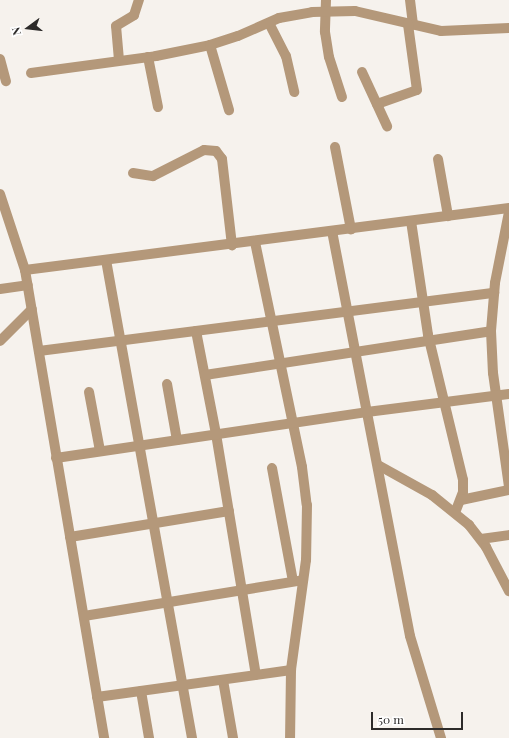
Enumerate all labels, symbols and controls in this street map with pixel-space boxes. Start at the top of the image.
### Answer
north arrow [8,8,48,48]
text: N [8,25,24,37]
scale bar [373,704,465,730]
text: 50 m [378,711,404,727]

